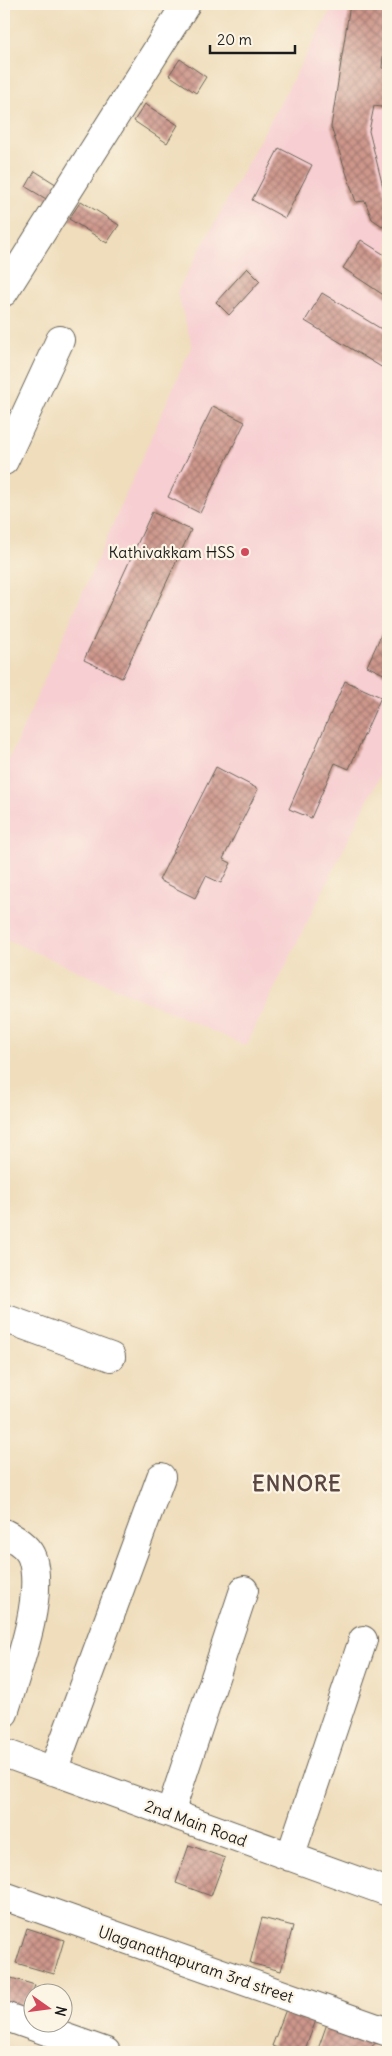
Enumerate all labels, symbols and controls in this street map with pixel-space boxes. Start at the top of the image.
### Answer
scale bar [210,22,294,54]
text: 20 m [217,30,252,49]
place label: Kathivakkam HSS [109,542,235,562]
marker: Kathivakkam HSS [239,546,251,558]
district label: ENNORE [252,1470,342,1497]
street label: 2nd Main Road [142,1795,250,1851]
street label: Ulaganathapuram 3rd street [96,1921,297,2007]
north arrow [22,1984,72,2034]
text: N [51,2004,71,2018]

